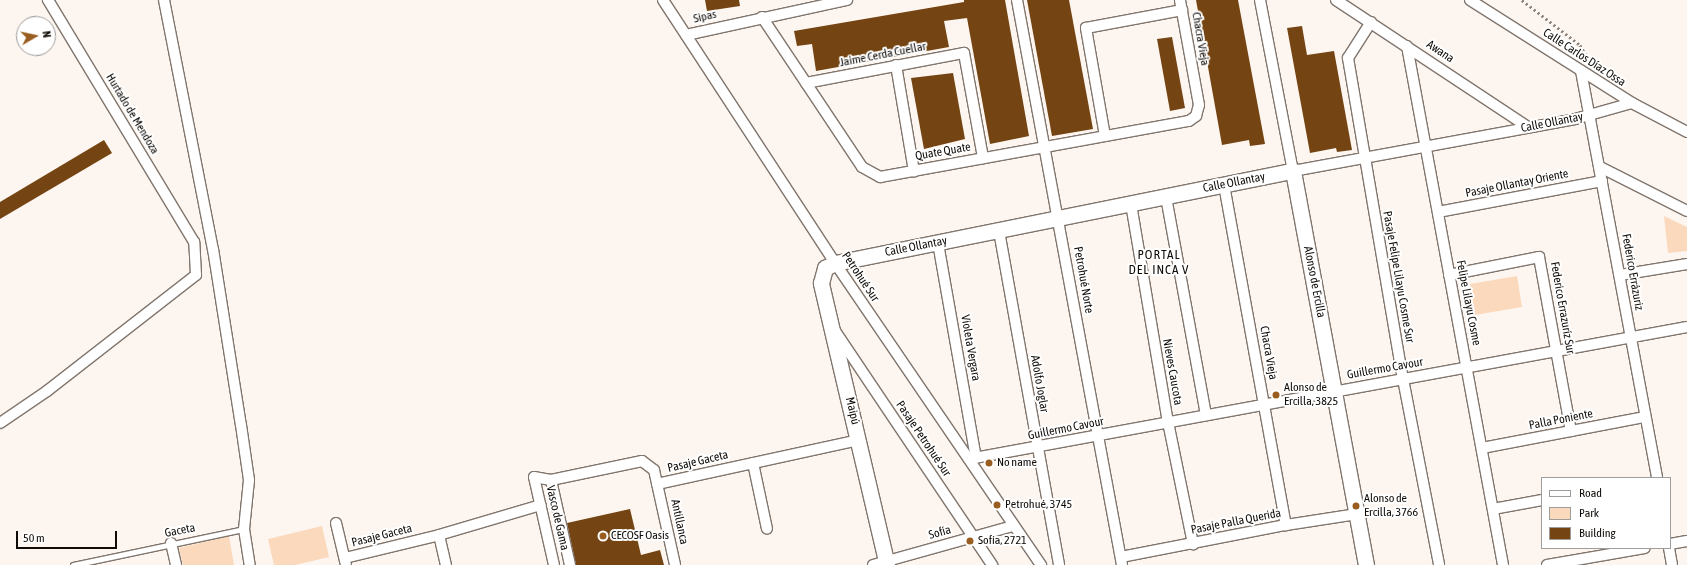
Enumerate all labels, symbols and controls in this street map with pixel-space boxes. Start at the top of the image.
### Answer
street label: Sipas [692,7,718,27]
street label: Chacra Vieja [1188,11,1212,67]
north arrow [16,16,56,56]
street label: Calle Carlos Díaz Ossa [1540,26,1628,90]
text: N [40,30,53,38]
street label: Awana [1424,38,1456,66]
street label: Jaime Cerda Cuellar [839,40,927,70]
street label: Hurtado de Mendoza [102,71,162,157]
street label: Calle Ollantay [1520,110,1584,136]
street label: Quate Quate [914,140,972,164]
street label: Pasaje Ollantay Oriente [1464,167,1570,201]
street label: Calle Ollantay [1202,170,1266,196]
street label: Pasaje Felipe Lilayu Cosme Sur [1379,210,1417,344]
street label: Federico Errázuriz [1618,233,1646,311]
street label: Calle Ollantay [884,234,948,260]
street label: Alonso de Ercilla [1300,245,1328,319]
street label: Petrohué Norte [1070,246,1096,314]
district label: PORTAL DEL INCA V [1129,248,1189,279]
street label: Petrohué Sur [838,249,882,305]
street label: Felipe Lilayu Cosme [1453,259,1483,347]
street label: Federico Errazuríz Sur [1547,261,1577,355]
street label: Violeta Vergara [957,314,983,382]
street label: Chacra Vieja [1256,325,1280,381]
street label: Nieves Caucota [1159,338,1185,406]
street label: Adolfo Joglar [1027,354,1051,414]
street label: Guillermo Cavour [1346,355,1424,383]
place label: Alonso de Ercilla, 3825 [1284,381,1338,409]
marker: Alonso de Ercilla, 3825 [1271,390,1281,400]
street label: Maipú [842,396,862,426]
street label: Pasaje Petrohué Sur [892,399,954,479]
street label: Palla Poniente [1528,407,1594,433]
street label: Guillermo Cavour [1027,415,1105,443]
street label: Pasaje Gaceta [666,448,730,476]
place label: No name [997,456,1037,470]
marker: No name [984,458,994,468]
legend [1541,477,1671,549]
street label: Vasco de Gama [543,484,571,552]
text: Road [1579,486,1602,500]
place label: Alonso de Ercilla, 3766 [1364,492,1418,520]
street label: Antillanca [667,498,691,546]
place label: Petrohué, 3745 [1005,498,1072,512]
marker: Petrohué, 3745 [992,500,1002,510]
marker: Alonso de Ercilla, 3766 [1351,501,1361,511]
street label: Pasaje Palla Querida [1190,506,1282,538]
text: Park [1579,506,1599,520]
street label: Gaceta [163,521,197,541]
street label: Pasaje Gaceta [350,522,414,550]
scale bar [18,523,119,549]
street label: Sofía [927,523,953,543]
text: Building [1579,526,1616,540]
place label: CECOSF Oasis [611,529,669,543]
text: 50 m [23,531,45,545]
marker: CECOSF Oasis [598,531,608,541]
place label: Sofía, 2721 [978,534,1027,548]
marker: Sofía, 2721 [965,536,975,546]

